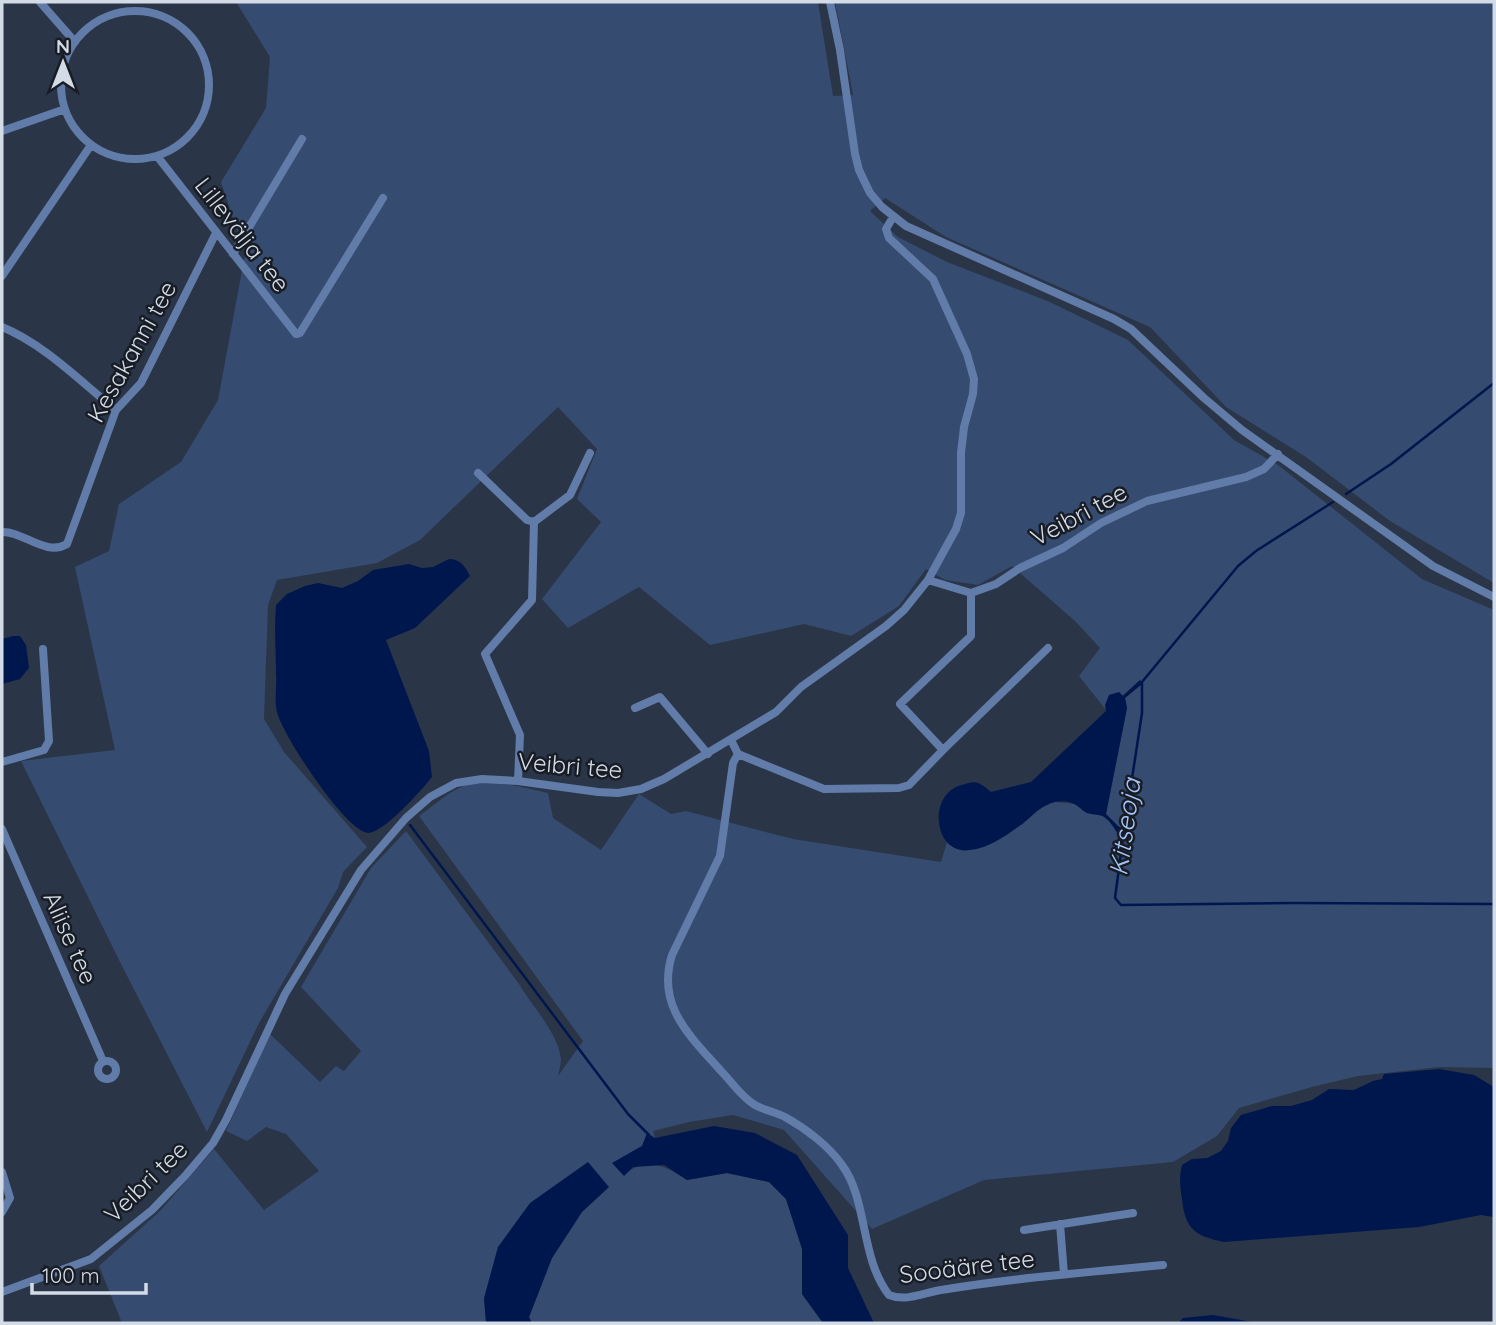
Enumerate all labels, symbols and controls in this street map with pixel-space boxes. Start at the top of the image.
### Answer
north arrow [28,28,98,98]
text: N [56,34,70,58]
street label: Lillevälja tee [189,171,297,298]
street label: Kesakanni tee [80,276,182,427]
street label: Veibri tee [1025,476,1132,552]
street label: Veibri tee [517,745,624,785]
water label: Kitseoja [1101,775,1148,878]
street label: Aliise tee [37,887,105,988]
street label: Veibri tee [97,1134,193,1228]
street label: Sooääre tee [898,1243,1036,1289]
scale bar [32,1252,145,1296]
text: 100 m [42,1262,100,1288]

